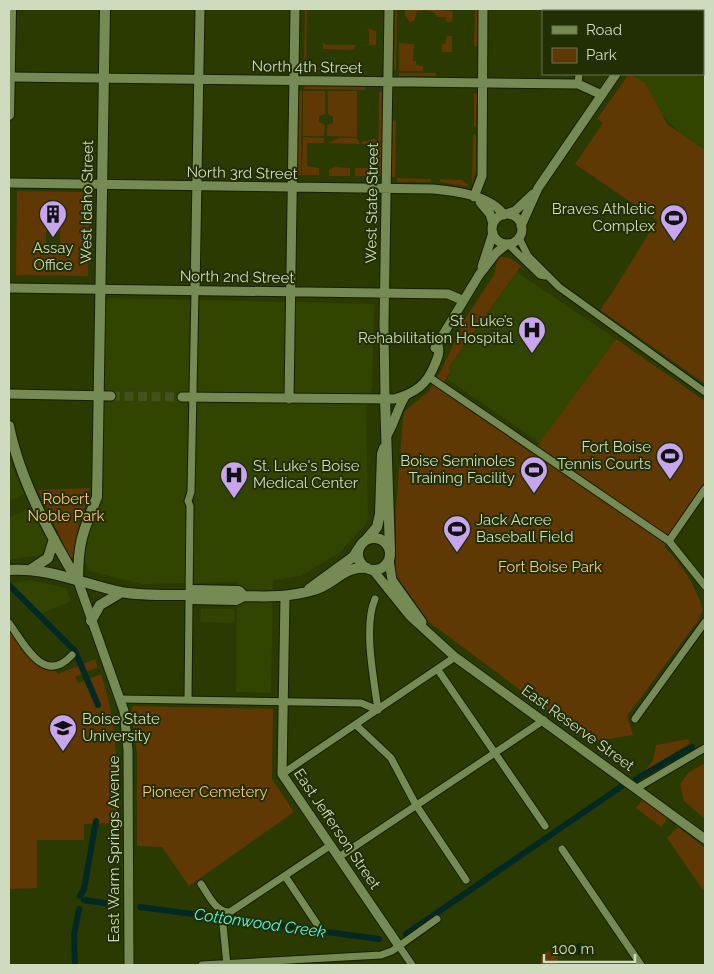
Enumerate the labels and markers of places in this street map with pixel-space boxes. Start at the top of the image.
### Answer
building icon: Assay Office [38,199,68,238]
place label: Braves Athletic Complex [552,200,655,235]
sports icon: Braves Athletic Complex [659,203,689,242]
place label: Assay Office [33,239,73,274]
place label: St. Luke’s Rehabilitation Hospital [358,312,514,347]
hospital icon: St. Luke’s Rehabilitation Hospital [517,315,547,354]
place label: Fort Boise Tennis Courts [557,438,651,473]
sports icon: Fort Boise Tennis Courts [655,441,685,480]
place label: Boise Seminoles Training Facility [400,452,515,487]
sports icon: Boise Seminoles Training Facility [519,455,549,494]
place label: St. Luke's Boise Medical Center [253,457,360,492]
hospital icon: St. Luke's Boise Medical Center [219,460,249,499]
place label: Jack Acree Baseball Field [476,511,574,546]
sports icon: Jack Acree Baseball Field [442,514,472,553]
place label: Boise State University [82,710,160,745]
school or university icon: Boise State University [48,713,78,752]

